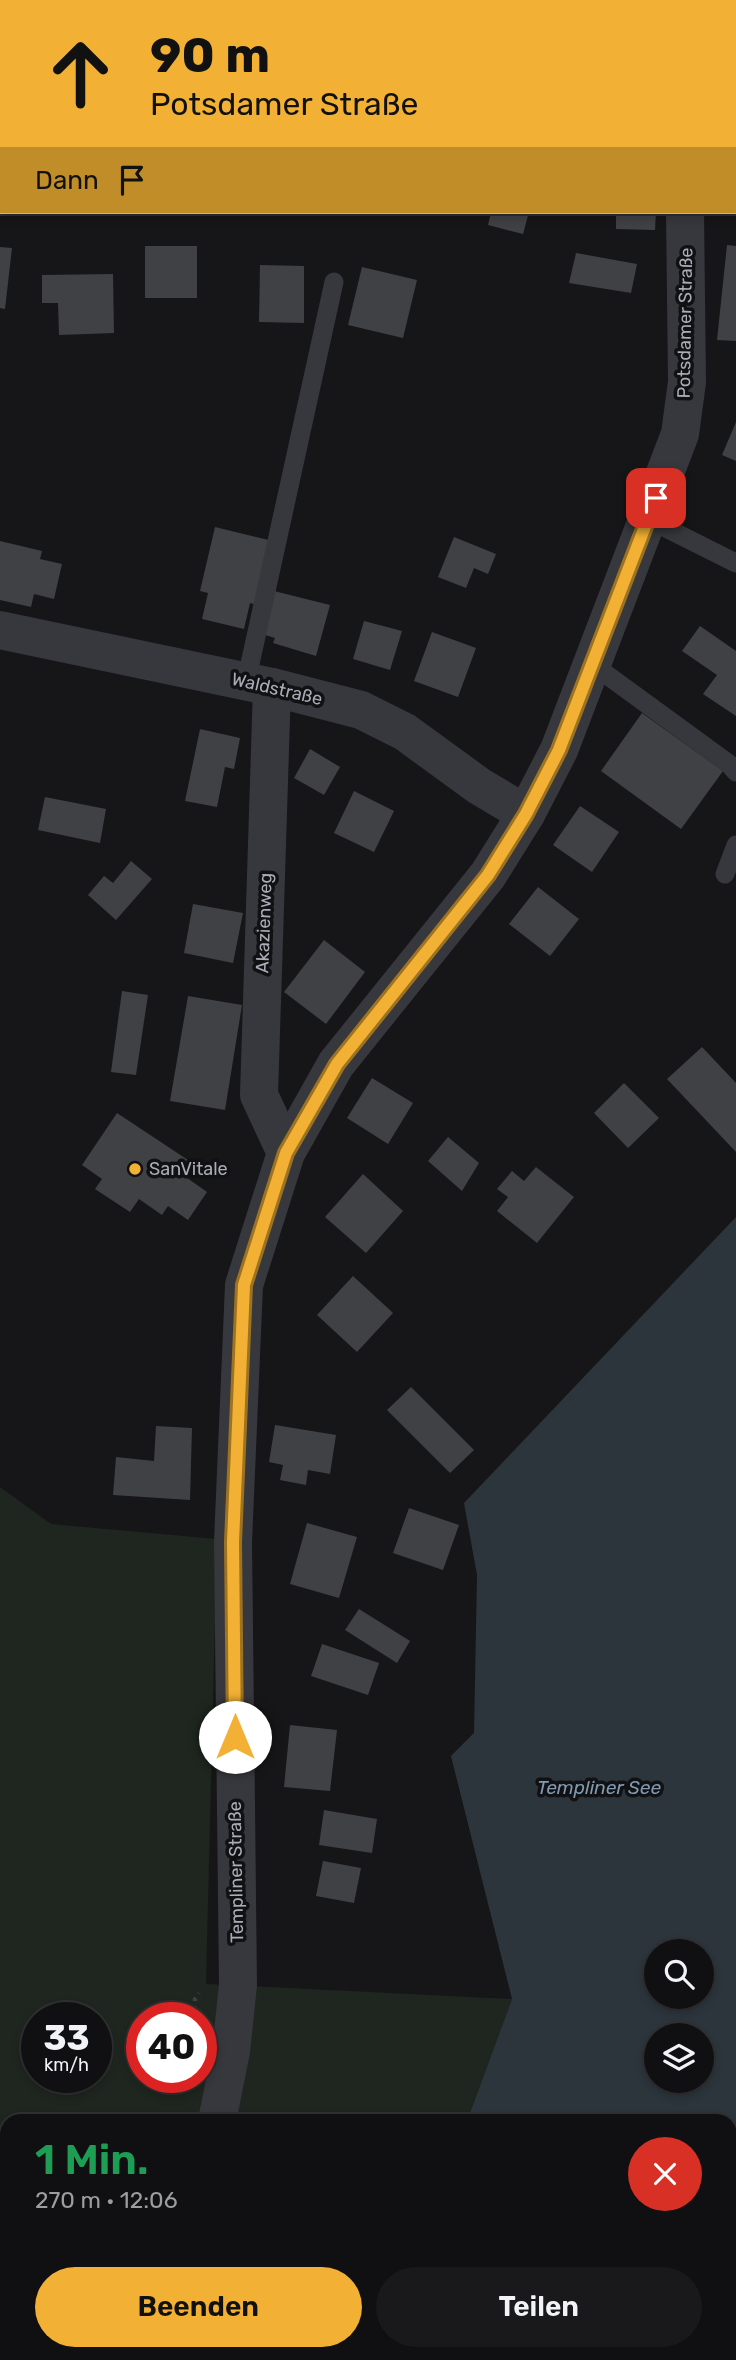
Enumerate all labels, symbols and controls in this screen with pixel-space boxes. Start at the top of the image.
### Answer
text: 90 m [150,26,270,84]
icon: ahead [35,28,126,119]
text: Potsdamer Straße [150,85,418,123]
icon: arrive [113,161,151,199]
text: Dann [35,165,99,196]
street label: Potsdamer Straße [673,247,697,399]
pin [626,468,686,528]
icon: arrive [637,479,675,517]
street label: Waldstraße [229,668,325,710]
street label: Akazienweg [251,872,277,974]
place label: SanVitale [149,1158,228,1180]
marker: SanVitale [127,1161,143,1177]
position arrow [198,1700,272,1774]
water label: Templiner See [537,1776,661,1799]
street label: Templiner Straße [224,1801,248,1943]
map controls [644,1939,714,2093]
button: search [644,1939,714,2009]
speed limit sign: 40 [126,2002,217,2093]
text: 33 [43,2017,90,2059]
button: layers [644,2023,714,2093]
text: km/h [44,2054,89,2076]
text: 1 Min. [35,2135,148,2185]
button: close [628,2137,702,2211]
text: 270 m · 12:06 [35,2186,178,2214]
button: Beenden [35,2267,362,2347]
button: Teilen [376,2267,702,2347]

